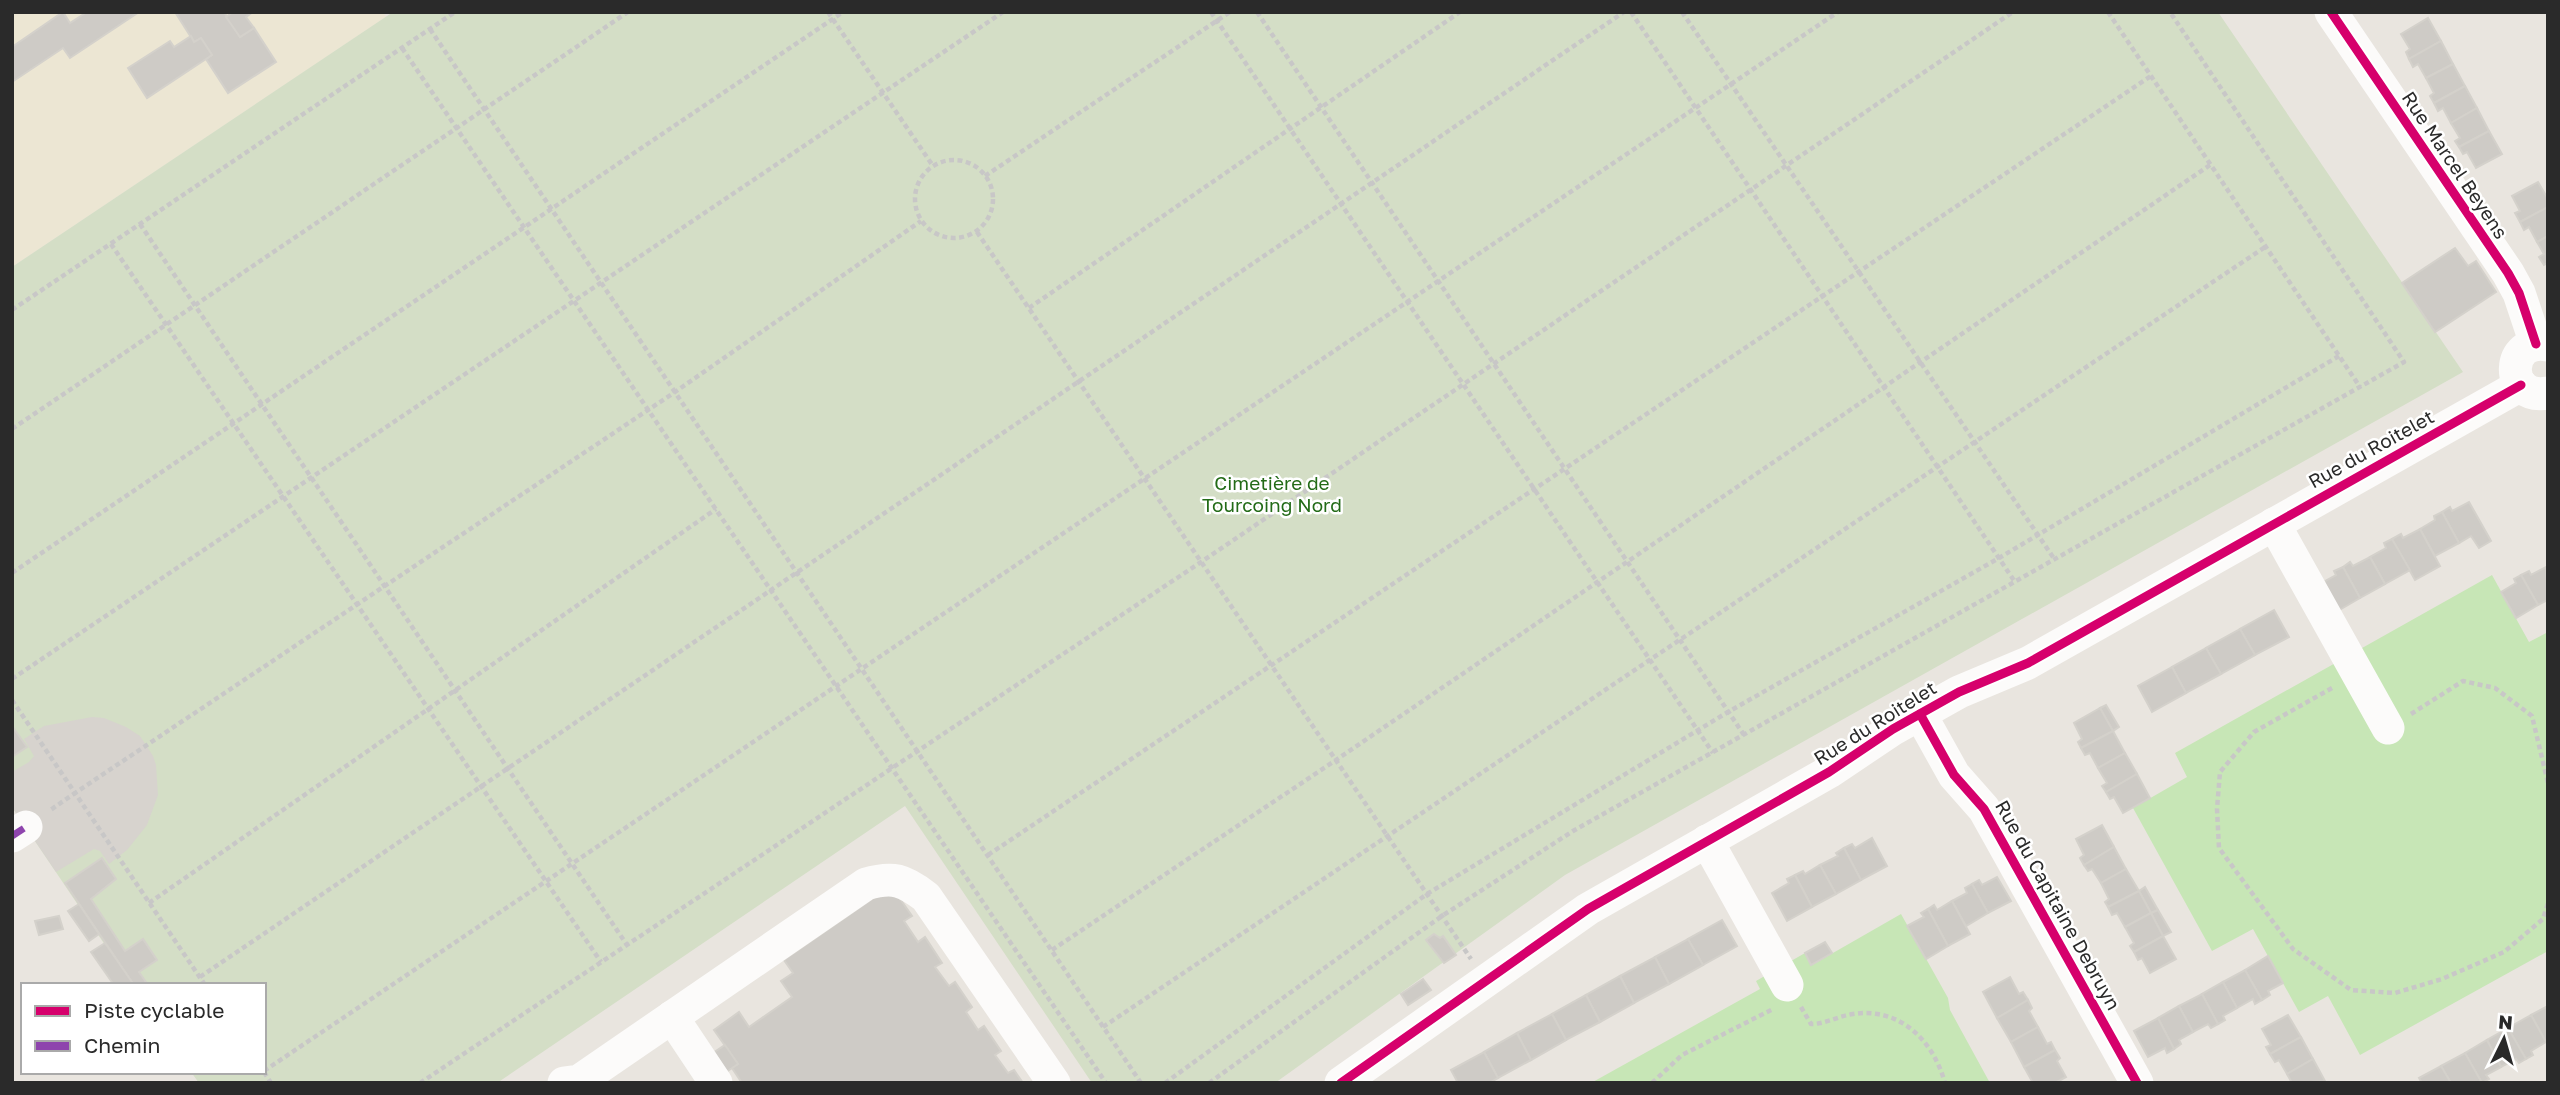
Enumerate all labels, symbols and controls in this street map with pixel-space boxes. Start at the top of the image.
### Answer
street label: Rue Marcel Beyens [2398,87,2513,243]
street label: Rue du Roitelet [2304,405,2438,493]
park label: Cimetière de Tourcoing Nord [1202,471,1342,516]
street label: Rue du Roitelet [1809,676,1940,769]
street label: Rue du Capitaine Debruyn [1991,796,2126,1014]
legend [21,983,266,1074]
text: Piste cyclable [84,997,224,1023]
north arrow [2469,1004,2539,1074]
text: N [2497,1009,2514,1034]
text: Chemin [84,1032,161,1058]

